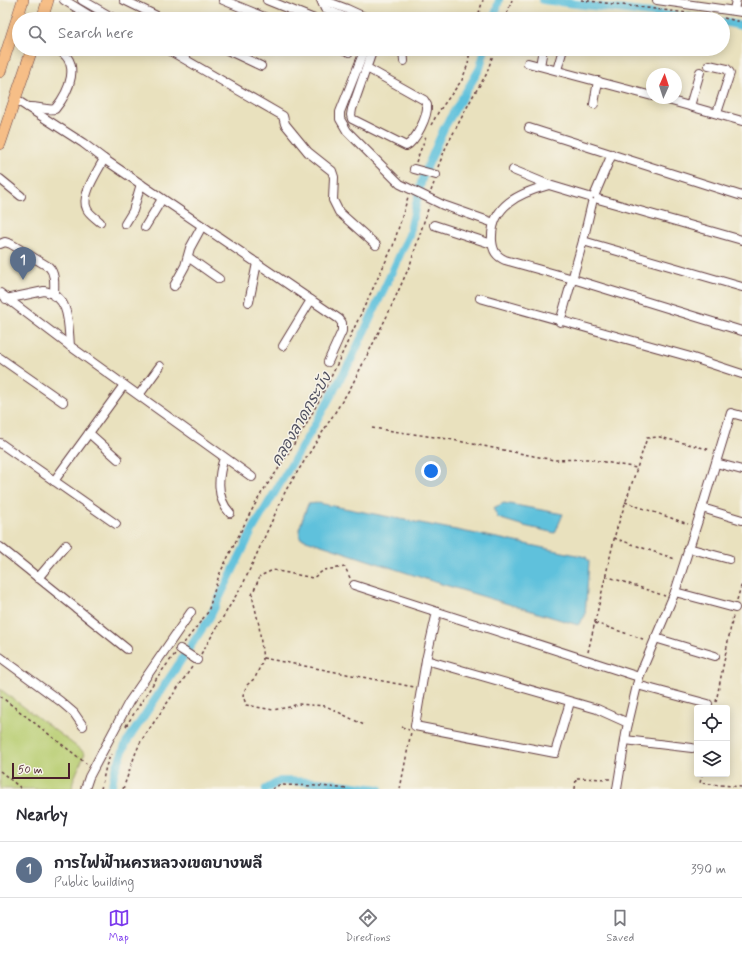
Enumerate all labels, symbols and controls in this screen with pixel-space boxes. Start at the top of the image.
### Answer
search box [12,12,730,56]
icon: search [26,23,48,45]
text: Search here [58,24,134,44]
north arrow [646,68,682,104]
pin: 1 [10,247,36,280]
water label: คลองลาดกระบัง [267,368,337,470]
your location [421,461,441,481]
map controls [694,705,730,777]
button: locate [694,705,730,741]
button: layers [694,741,730,777]
scale bar [12,761,70,780]
text: 50 m [18,763,43,777]
text: Nearby [16,804,68,826]
text: การไฟฟ้านครหลวงเขตบางพลี [54,854,262,874]
text: 1 [26,861,32,878]
text: 390 m [691,861,726,878]
text: Public building [54,874,134,891]
tab: Map [108,907,130,945]
tab: Directions [345,907,391,945]
tab: Saved [606,907,634,945]

